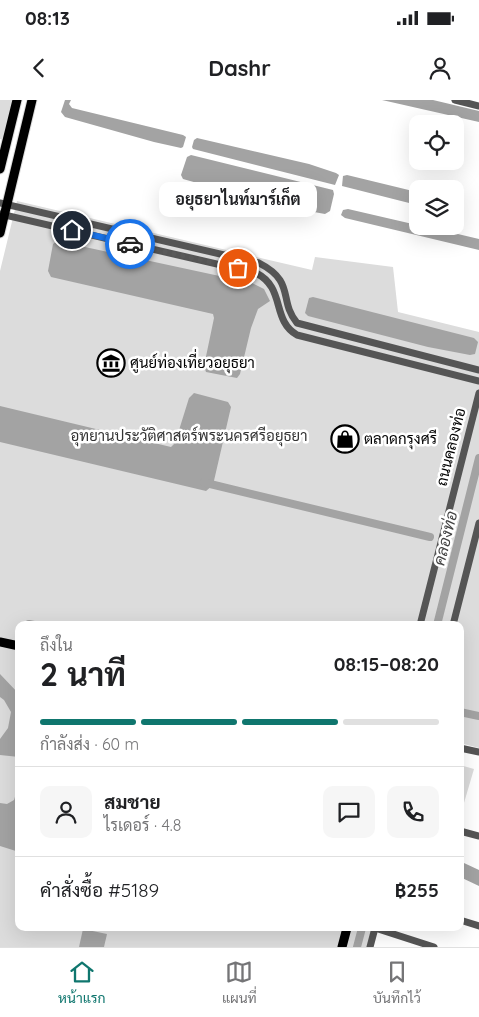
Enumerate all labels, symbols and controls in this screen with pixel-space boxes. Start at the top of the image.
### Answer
text: 08:13 [25,6,70,30]
icon: back [25,54,53,82]
text: Dashr [208,54,271,82]
icon: person [426,54,454,82]
map controls [409,115,464,235]
button: locate [409,115,464,170]
button: layers [409,180,464,235]
callout: อยุธยาไนท์มาร์เก็ต [159,183,317,218]
text: อยุธยาไนท์มาร์เก็ต [175,189,301,209]
pin [51,209,93,251]
icon: home [58,216,86,244]
courier [105,219,155,269]
icon: car [116,230,144,258]
pin [217,247,259,289]
icon: bag [224,254,252,282]
museum icon: ศูนย์ท่องเที่ยวอยุธยา [96,348,126,378]
place label: ศูนย์ท่องเที่ยวอยุธยา [130,348,255,374]
street label: ถนนคลองท่อ [432,406,469,488]
shop icon: ตลาดกรุงศรี [330,424,360,454]
park label: อุทยานประวัติศาสตร์พระนครศรีอยุธยา [71,426,307,447]
place label: ตลาดกรุงศรี [364,429,437,450]
water label: คลองท่อ [429,509,461,567]
text: ถึงใน [40,635,73,655]
text: 08:15–08:20 [334,652,439,676]
text: 2 นาที [40,654,126,694]
text: กำลังส่ง · 60 m [40,734,139,754]
button: person [40,786,92,838]
button: chat [323,786,375,838]
button: phone [387,786,439,838]
text: สมชาย [104,790,161,814]
text: ไรเดอร์ · 4.8 [104,815,181,835]
text: คำสั่งซื้อ #5189 [40,878,159,902]
text: ฿255 [395,878,439,902]
tab: หน้าแรก [58,958,106,1007]
tab: แผนที่ [222,958,257,1007]
tab: บันทึกไว้ [373,958,421,1007]

